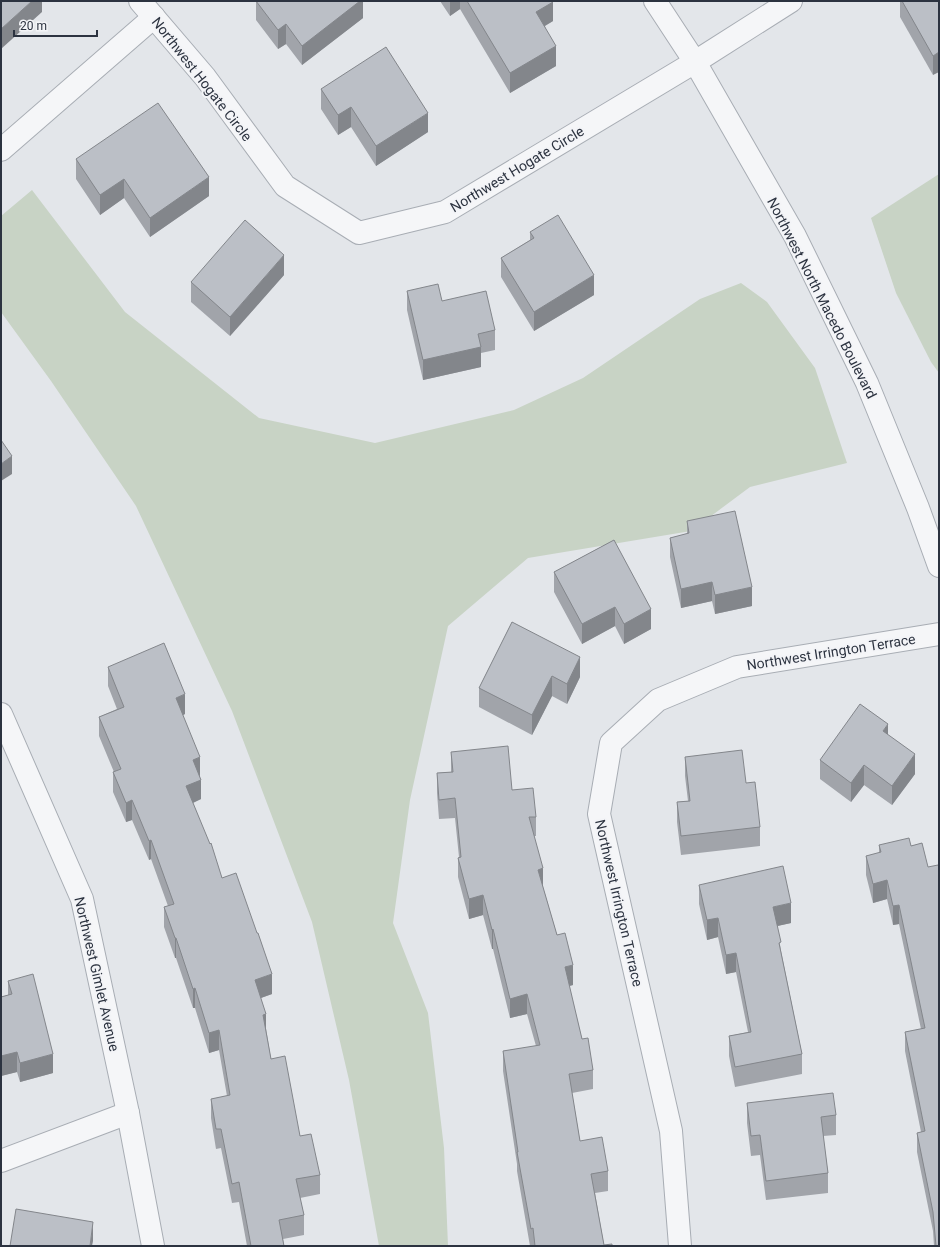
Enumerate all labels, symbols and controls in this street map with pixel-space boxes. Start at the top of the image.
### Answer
scale bar [14,12,97,38]
street label: Northwest Hogate Circle [149,14,255,144]
text: 20 m [20,19,47,33]
street label: Northwest Hogate Circle [447,123,587,215]
street label: Northwest North Macedo Boulevard [764,195,880,401]
street label: Northwest Irrington Terrace [745,631,917,673]
street label: Northwest Irrington Terrace [592,818,646,988]
street label: Northwest Gimlet Avenue [71,895,123,1053]

